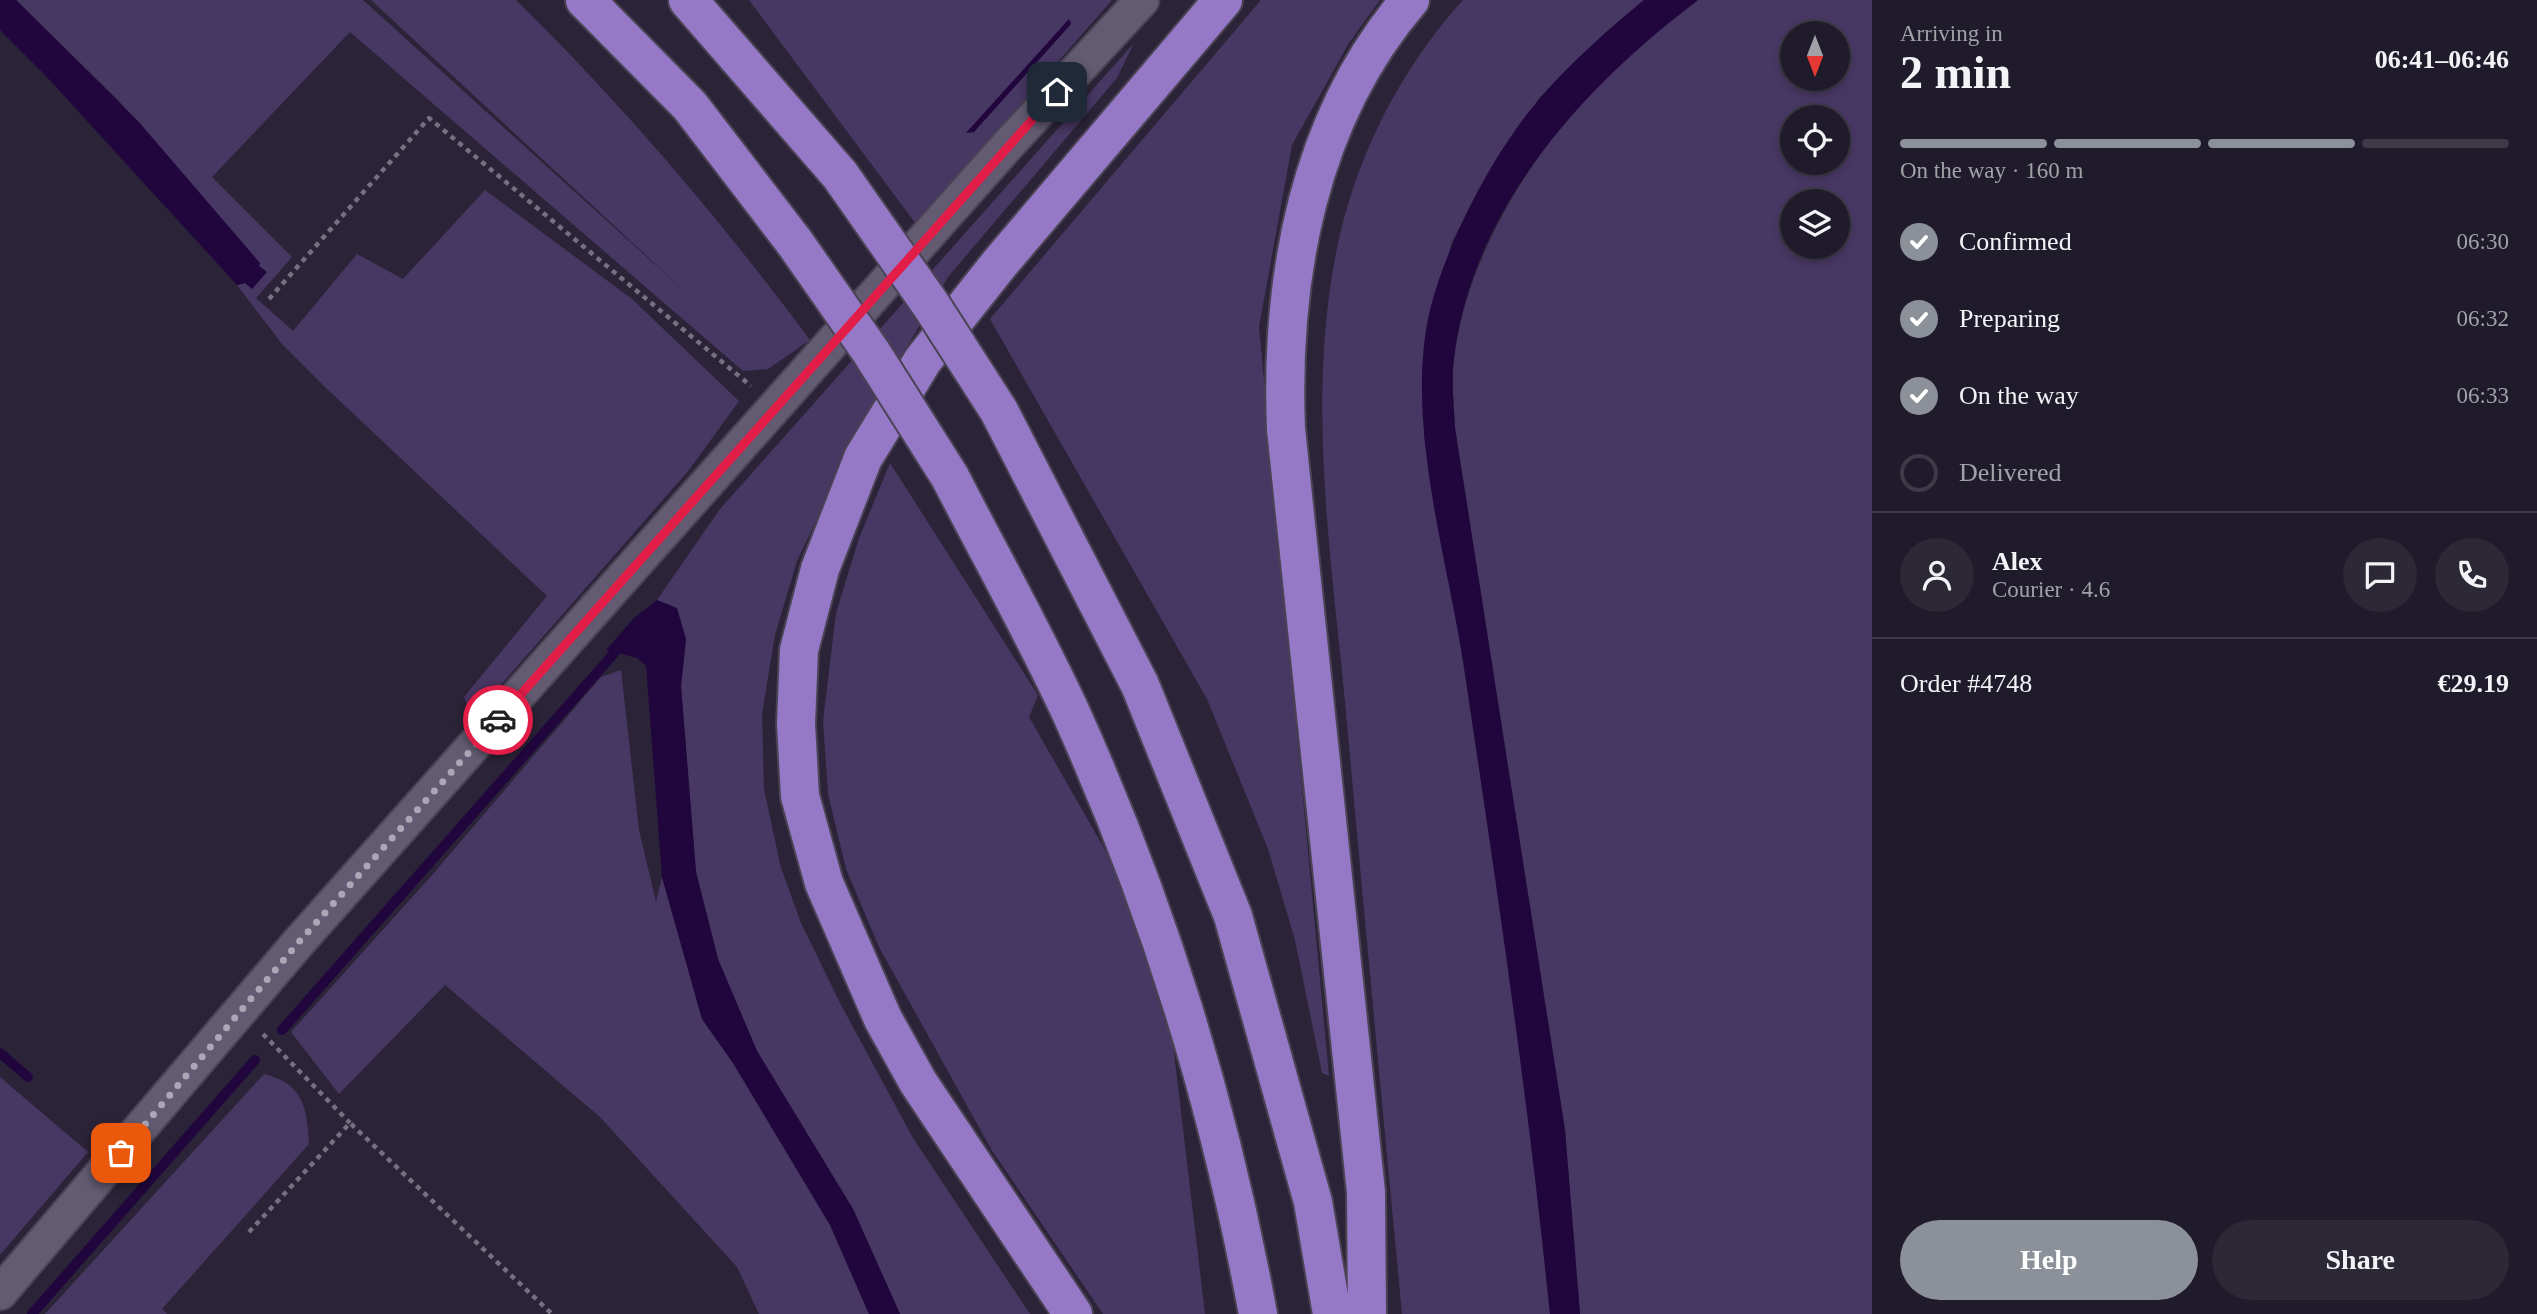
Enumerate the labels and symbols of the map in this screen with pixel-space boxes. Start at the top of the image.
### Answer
north arrow [1780,21,1850,91]
pin [1027,62,1087,122]
courier [463,685,533,755]
pin [91,1123,151,1183]

